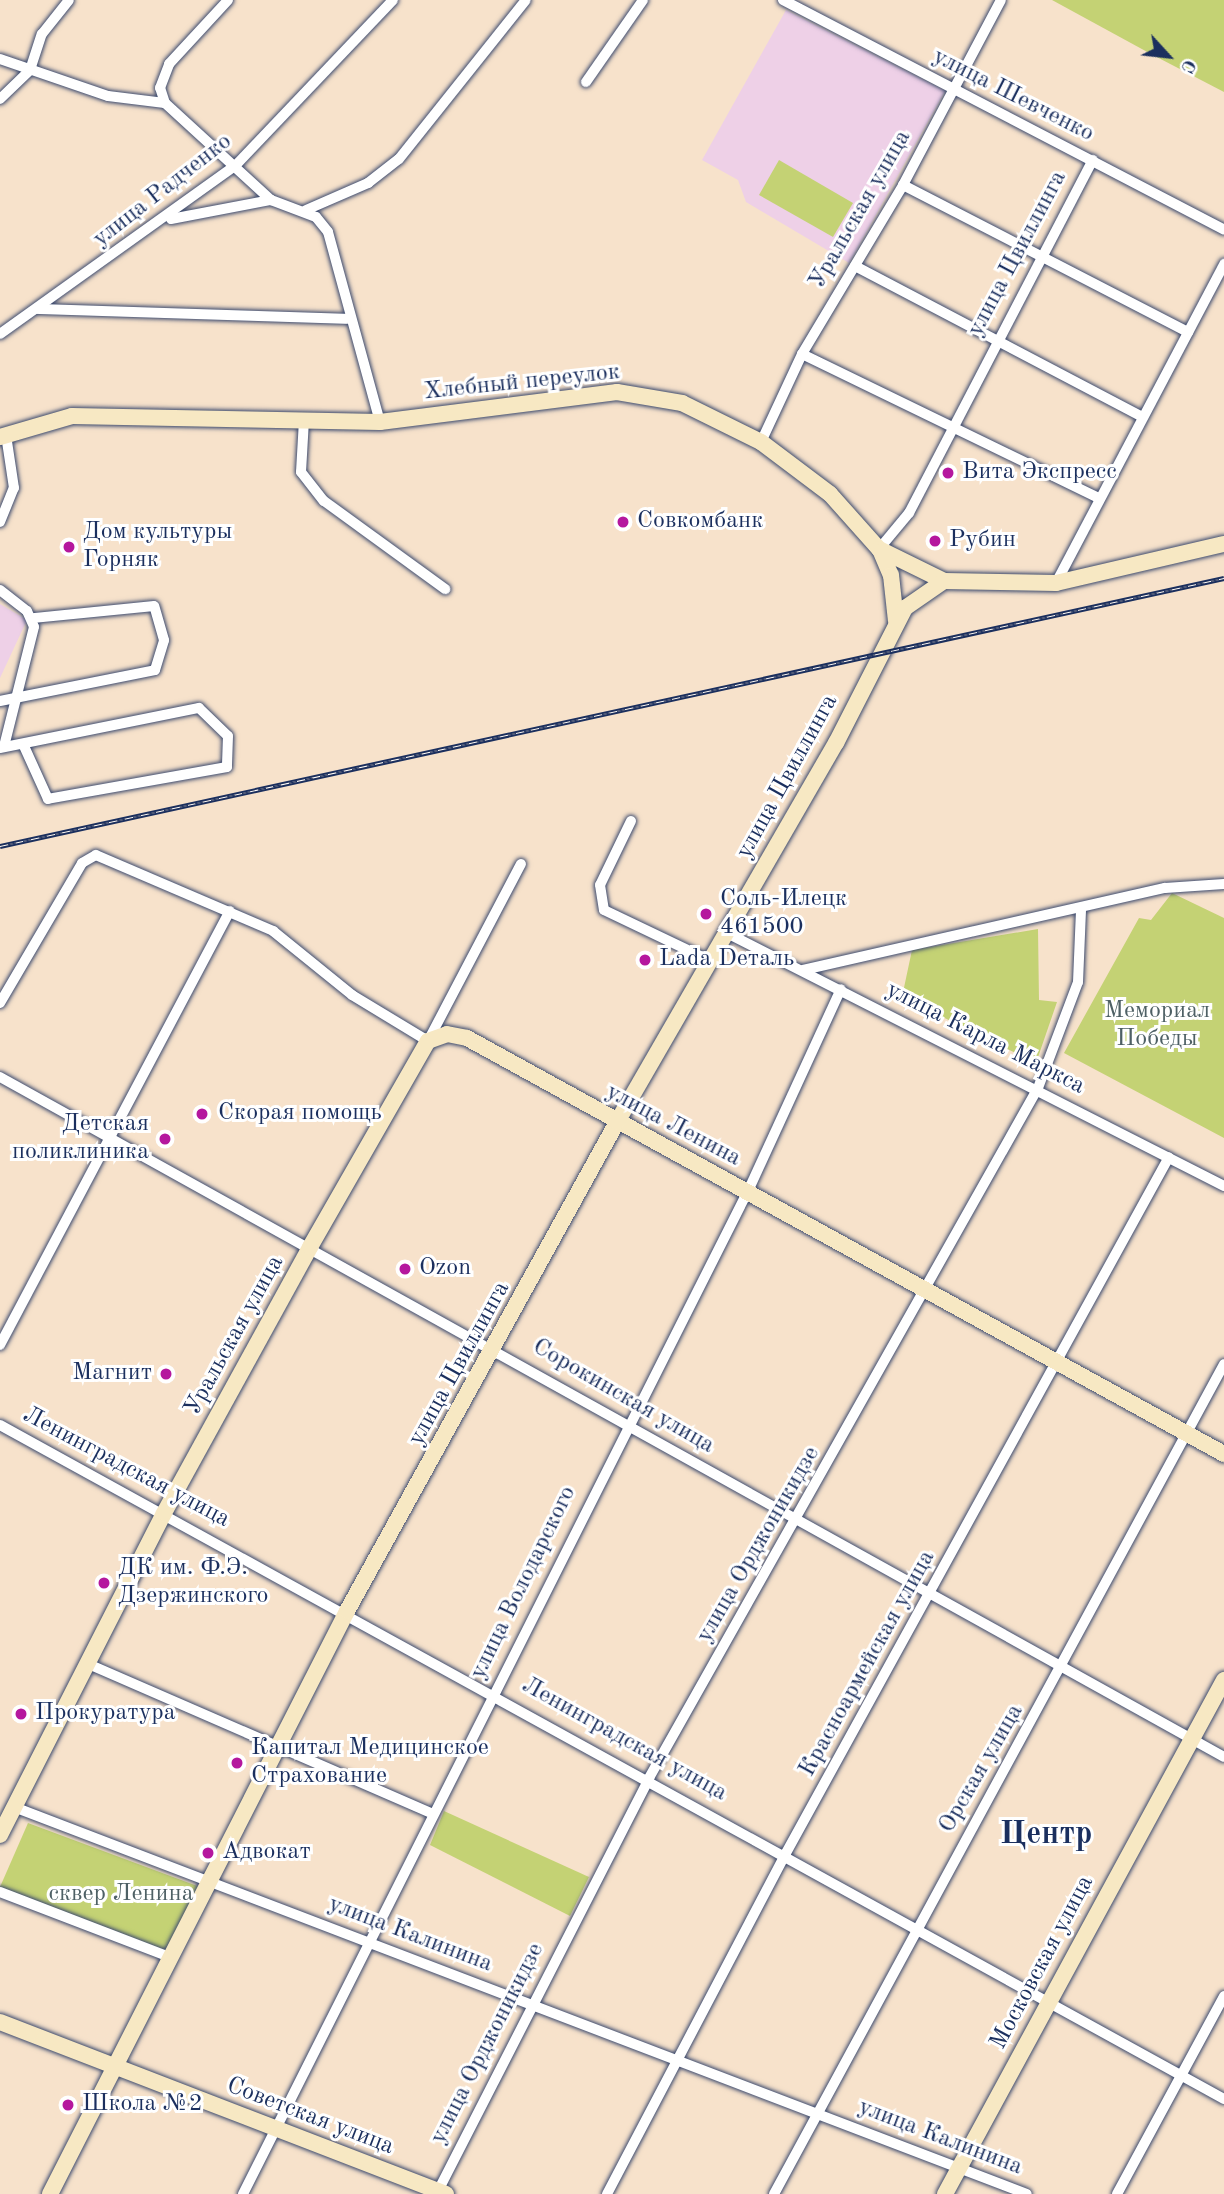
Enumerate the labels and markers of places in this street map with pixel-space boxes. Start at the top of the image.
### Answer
place label: Вита Экспресс [962,459,1117,487]
marker: Вита Экспресс [940,465,956,481]
place label: Совкомбанк [637,508,763,536]
marker: Совкомбанк [615,514,631,530]
place label: Дом культуры Горняк [83,519,232,575]
place label: Рубин [949,527,1016,555]
marker: Рубин [927,533,943,549]
marker: Дом культуры Горняк [61,539,77,555]
place label: Соль-Илецк 461500 [720,886,847,942]
marker: Соль-Илецк 461500 [698,906,714,922]
place label: Lada Dеталь [659,946,794,974]
marker: Lada Dеталь [637,952,653,968]
place label: Скорая помощь [218,1100,382,1128]
marker: Скорая помощь [192,1104,212,1124]
place label: Детская поликлиника [12,1111,149,1167]
marker: Детская поликлиника [155,1129,175,1149]
place label: Ozon [419,1255,471,1283]
marker: Ozon [397,1261,413,1277]
place label: Магнит [72,1360,152,1388]
marker: Магнит [158,1366,174,1382]
place label: ДК им. Ф.Э. Дзержинского [118,1555,268,1611]
marker: ДК им. Ф.Э. Дзержинского [96,1575,112,1591]
place label: Прокуратура [35,1700,176,1728]
marker: Прокуратура [13,1706,29,1722]
place label: Капитал Медицинское Страхование [251,1735,489,1791]
marker: Капитал Медицинское Страхование [229,1755,245,1771]
place label: Адвокат [222,1839,311,1867]
marker: Адвокат [200,1845,216,1861]
place label: Школа №2 [82,2091,203,2119]
marker: Школа №2 [60,2097,76,2113]

